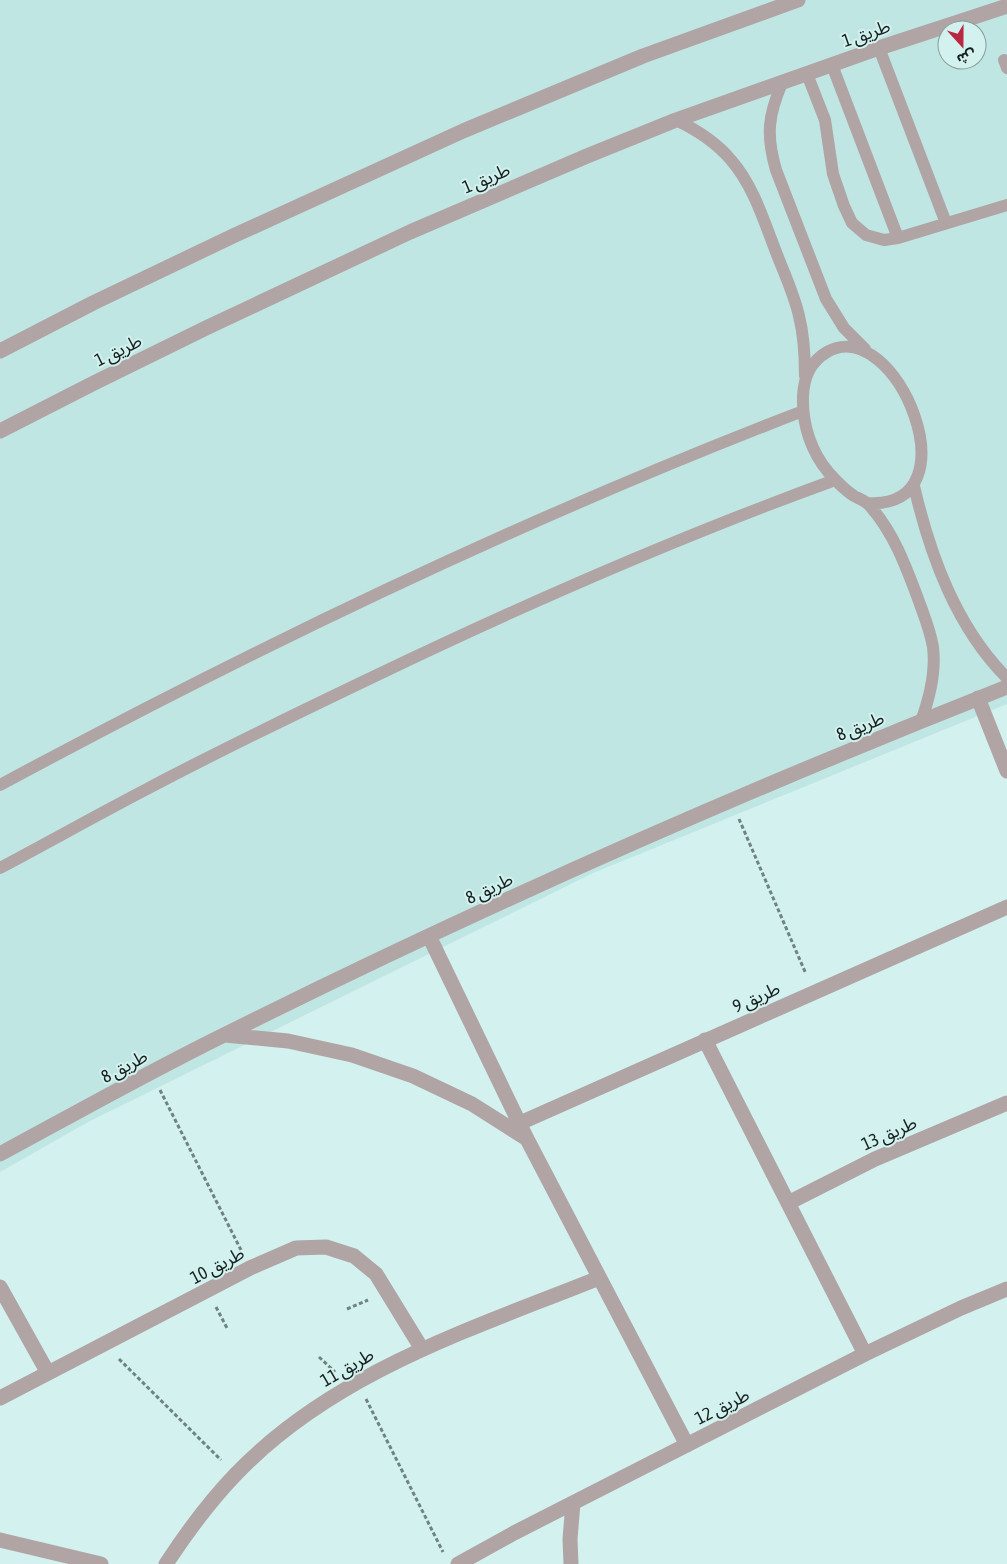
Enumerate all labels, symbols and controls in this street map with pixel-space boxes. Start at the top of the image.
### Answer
street label: طريق 1 [839,15,893,52]
north arrow [937,20,987,70]
text: ش [955,46,978,68]
street label: طريق 1 [459,159,513,198]
street label: طريق 1 [91,330,145,371]
street label: طريق 8 [833,707,887,746]
street label: طريق 8 [462,868,516,909]
street label: طريق 9 [729,977,783,1018]
street label: طريق 8 [97,1045,151,1088]
street label: طريق 13 [858,1112,920,1155]
street label: طريق 10 [186,1242,248,1289]
street label: طريق 11 [317,1343,378,1391]
street label: طريق 12 [691,1383,753,1429]

